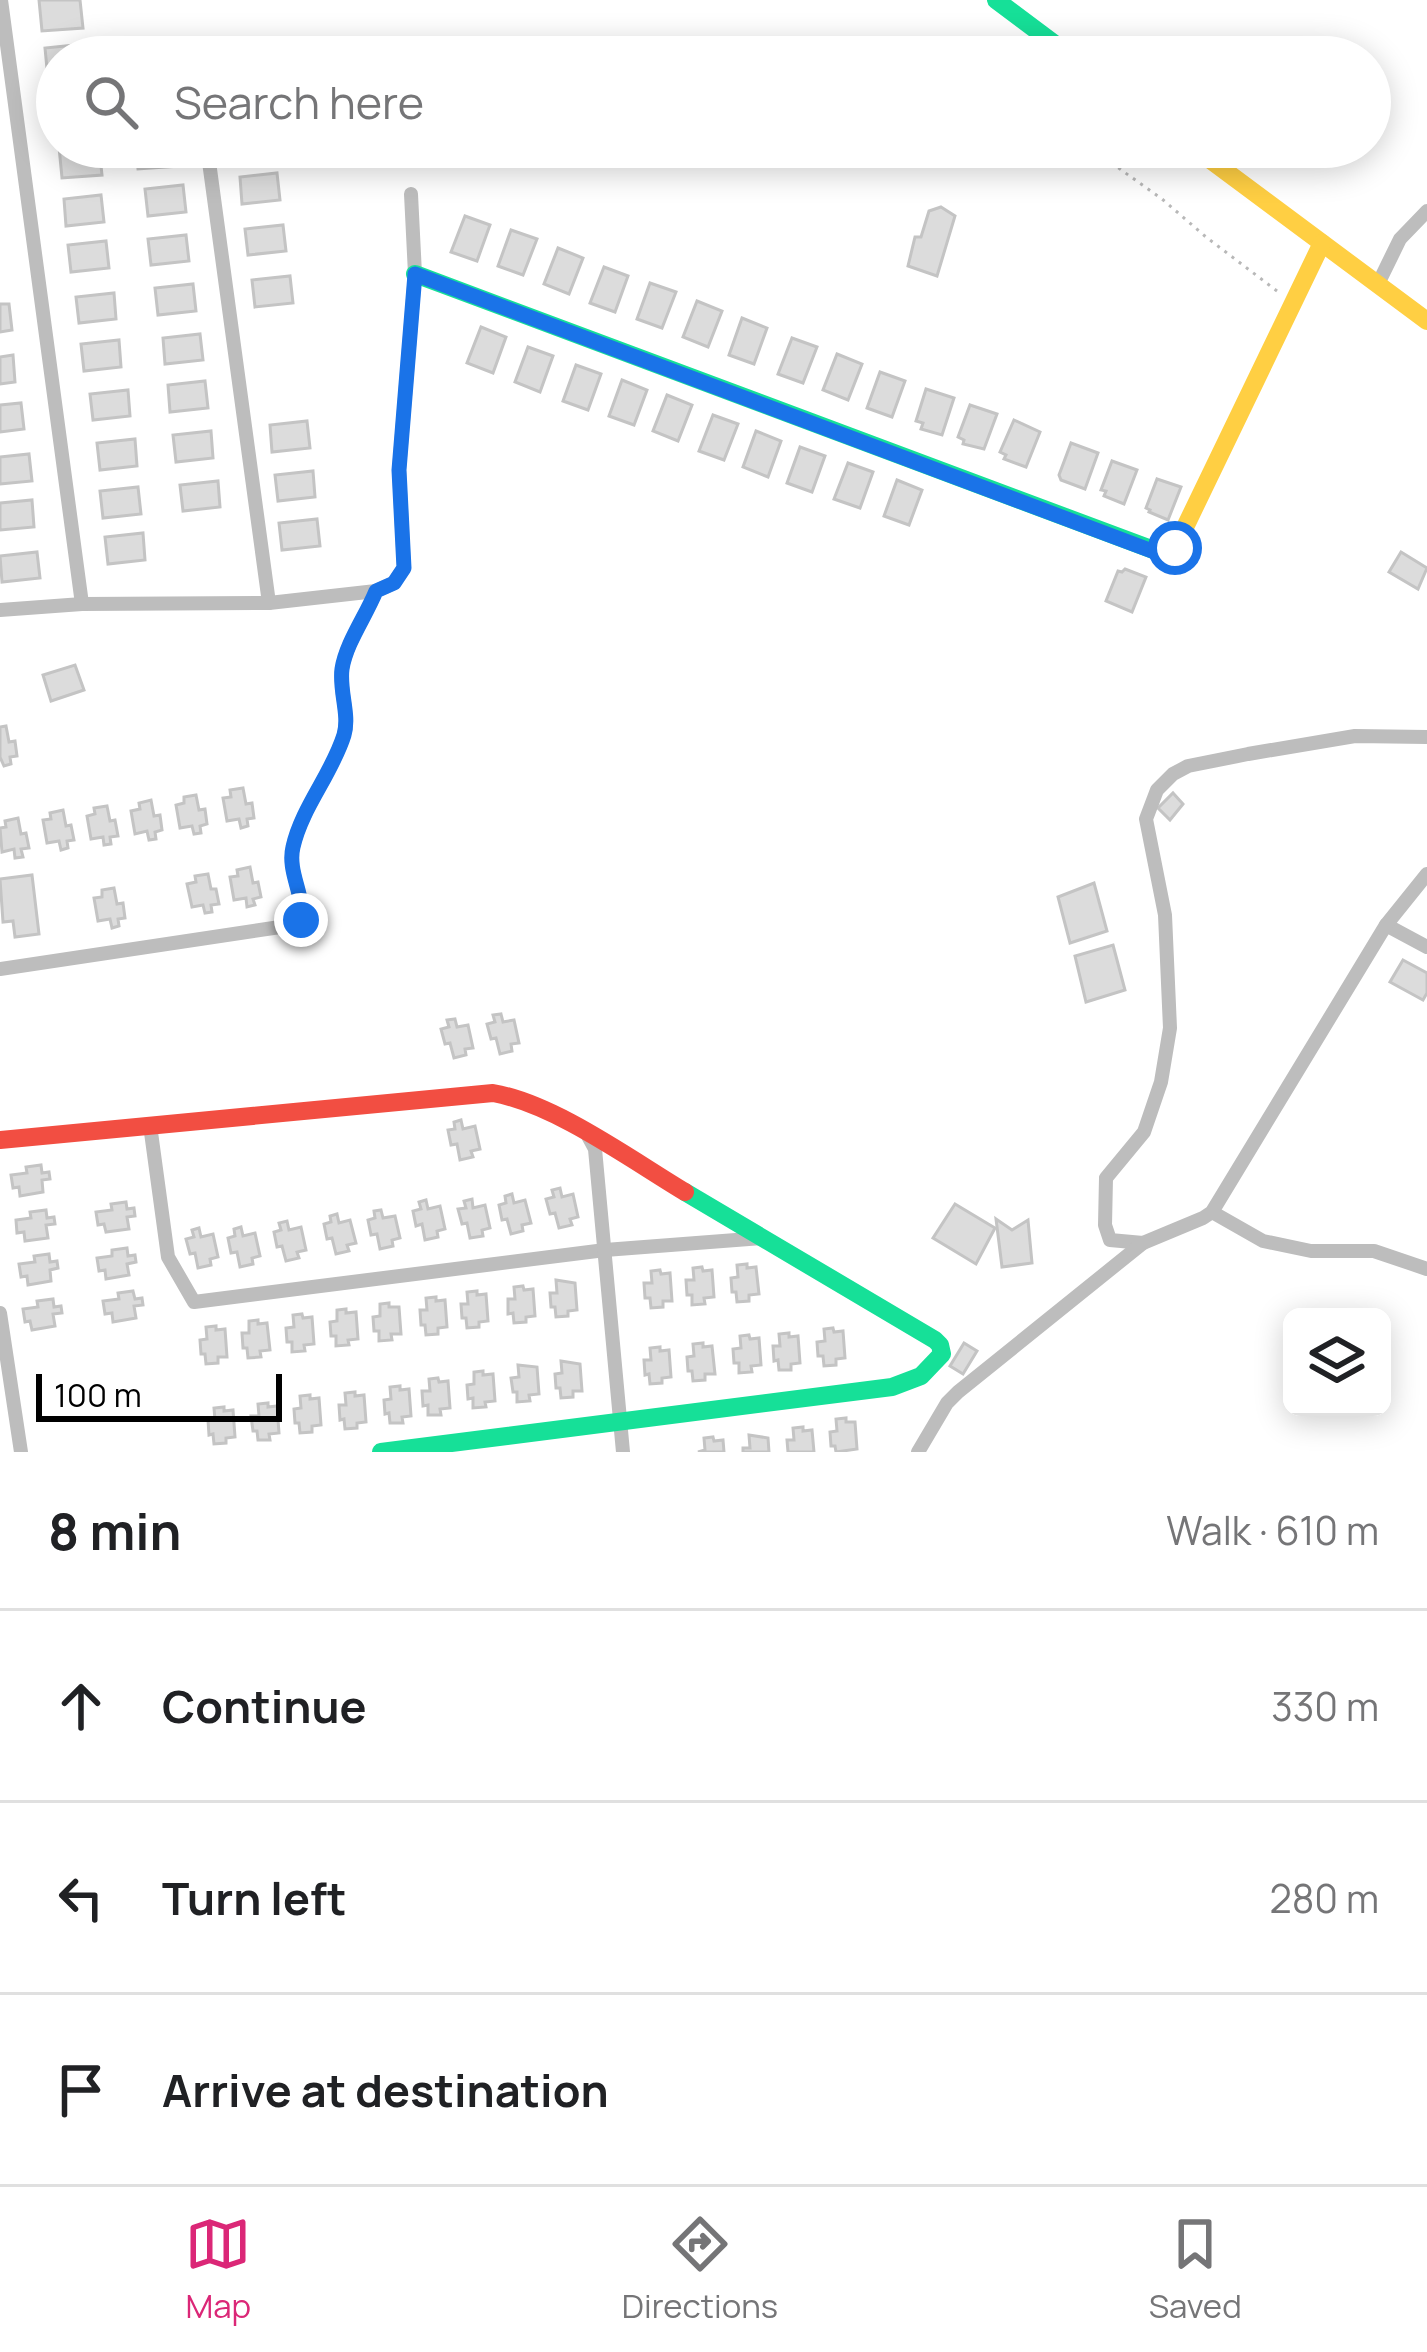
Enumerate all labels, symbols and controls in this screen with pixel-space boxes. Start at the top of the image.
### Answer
search box [36,36,1391,168]
icon: search [78,69,144,135]
text: Search here [174,71,424,133]
route start [1148,521,1202,575]
route end [274,893,328,947]
map controls [1283,1308,1391,1416]
button: layers [1283,1308,1391,1416]
scale bar [36,1368,282,1421]
text: 100 m [54,1372,142,1417]
text: 8 min [48,1496,182,1565]
text: Walk · 610 m [1166,1503,1379,1557]
icon: ahead [48,1673,114,1739]
text: Continue [162,1675,367,1737]
text: 330 m [1271,1679,1379,1733]
icon: left [48,1865,114,1931]
text: Turn left [162,1867,347,1929]
text: 280 m [1269,1871,1379,1925]
icon: arrive [48,2057,114,2123]
text: Arrive at destination [162,2059,609,2121]
tab: Map [185,2211,251,2328]
tab: Directions [622,2211,778,2328]
tab: Saved [1149,2211,1242,2328]

